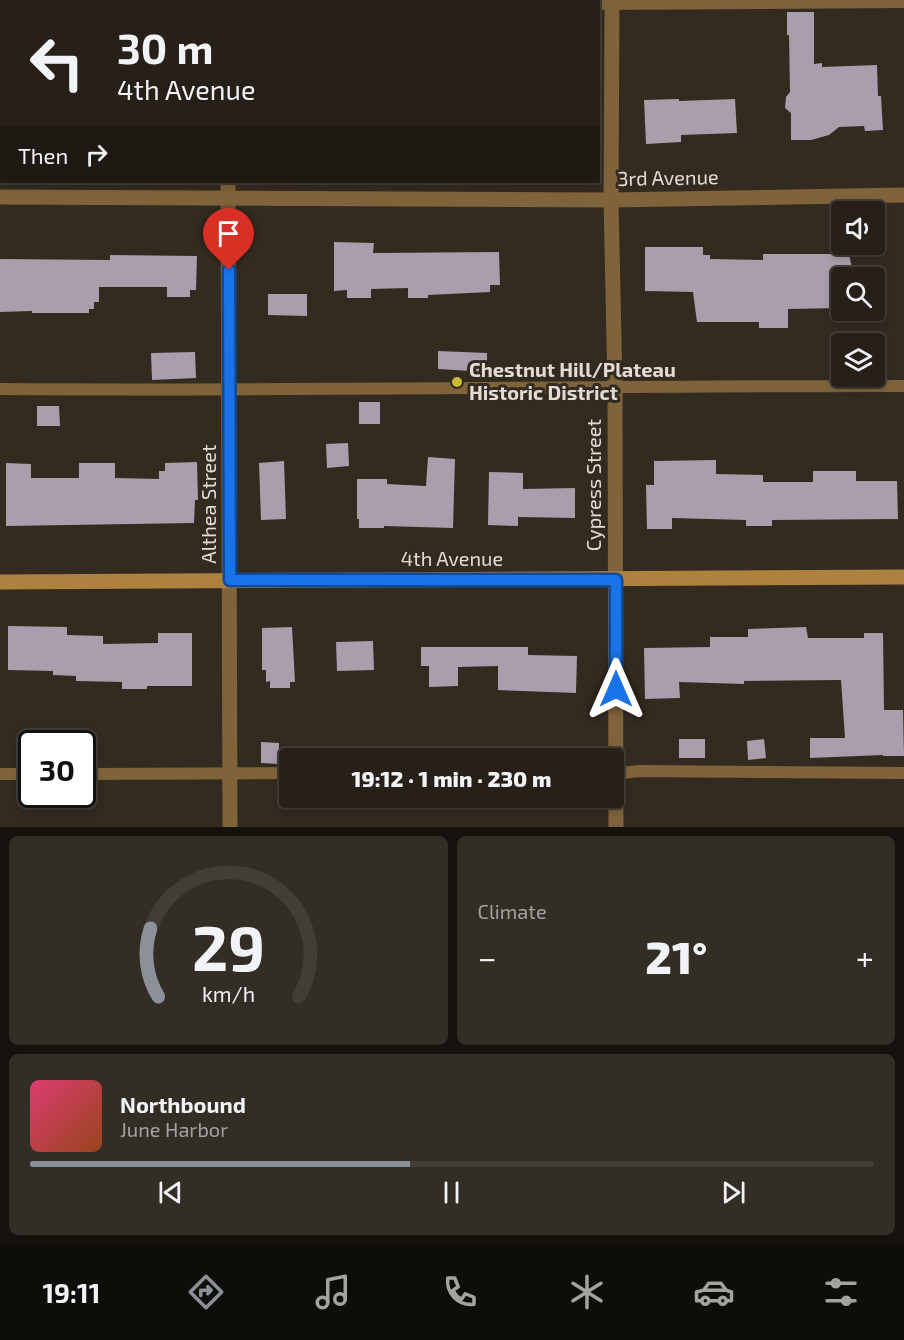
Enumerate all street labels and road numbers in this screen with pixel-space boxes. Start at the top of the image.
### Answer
street label: 3rd Avenue [617,164,719,190]
street label: Cypress Street [581,418,605,551]
street label: Althea Street [196,444,220,564]
street label: 4th Avenue [401,546,503,570]

